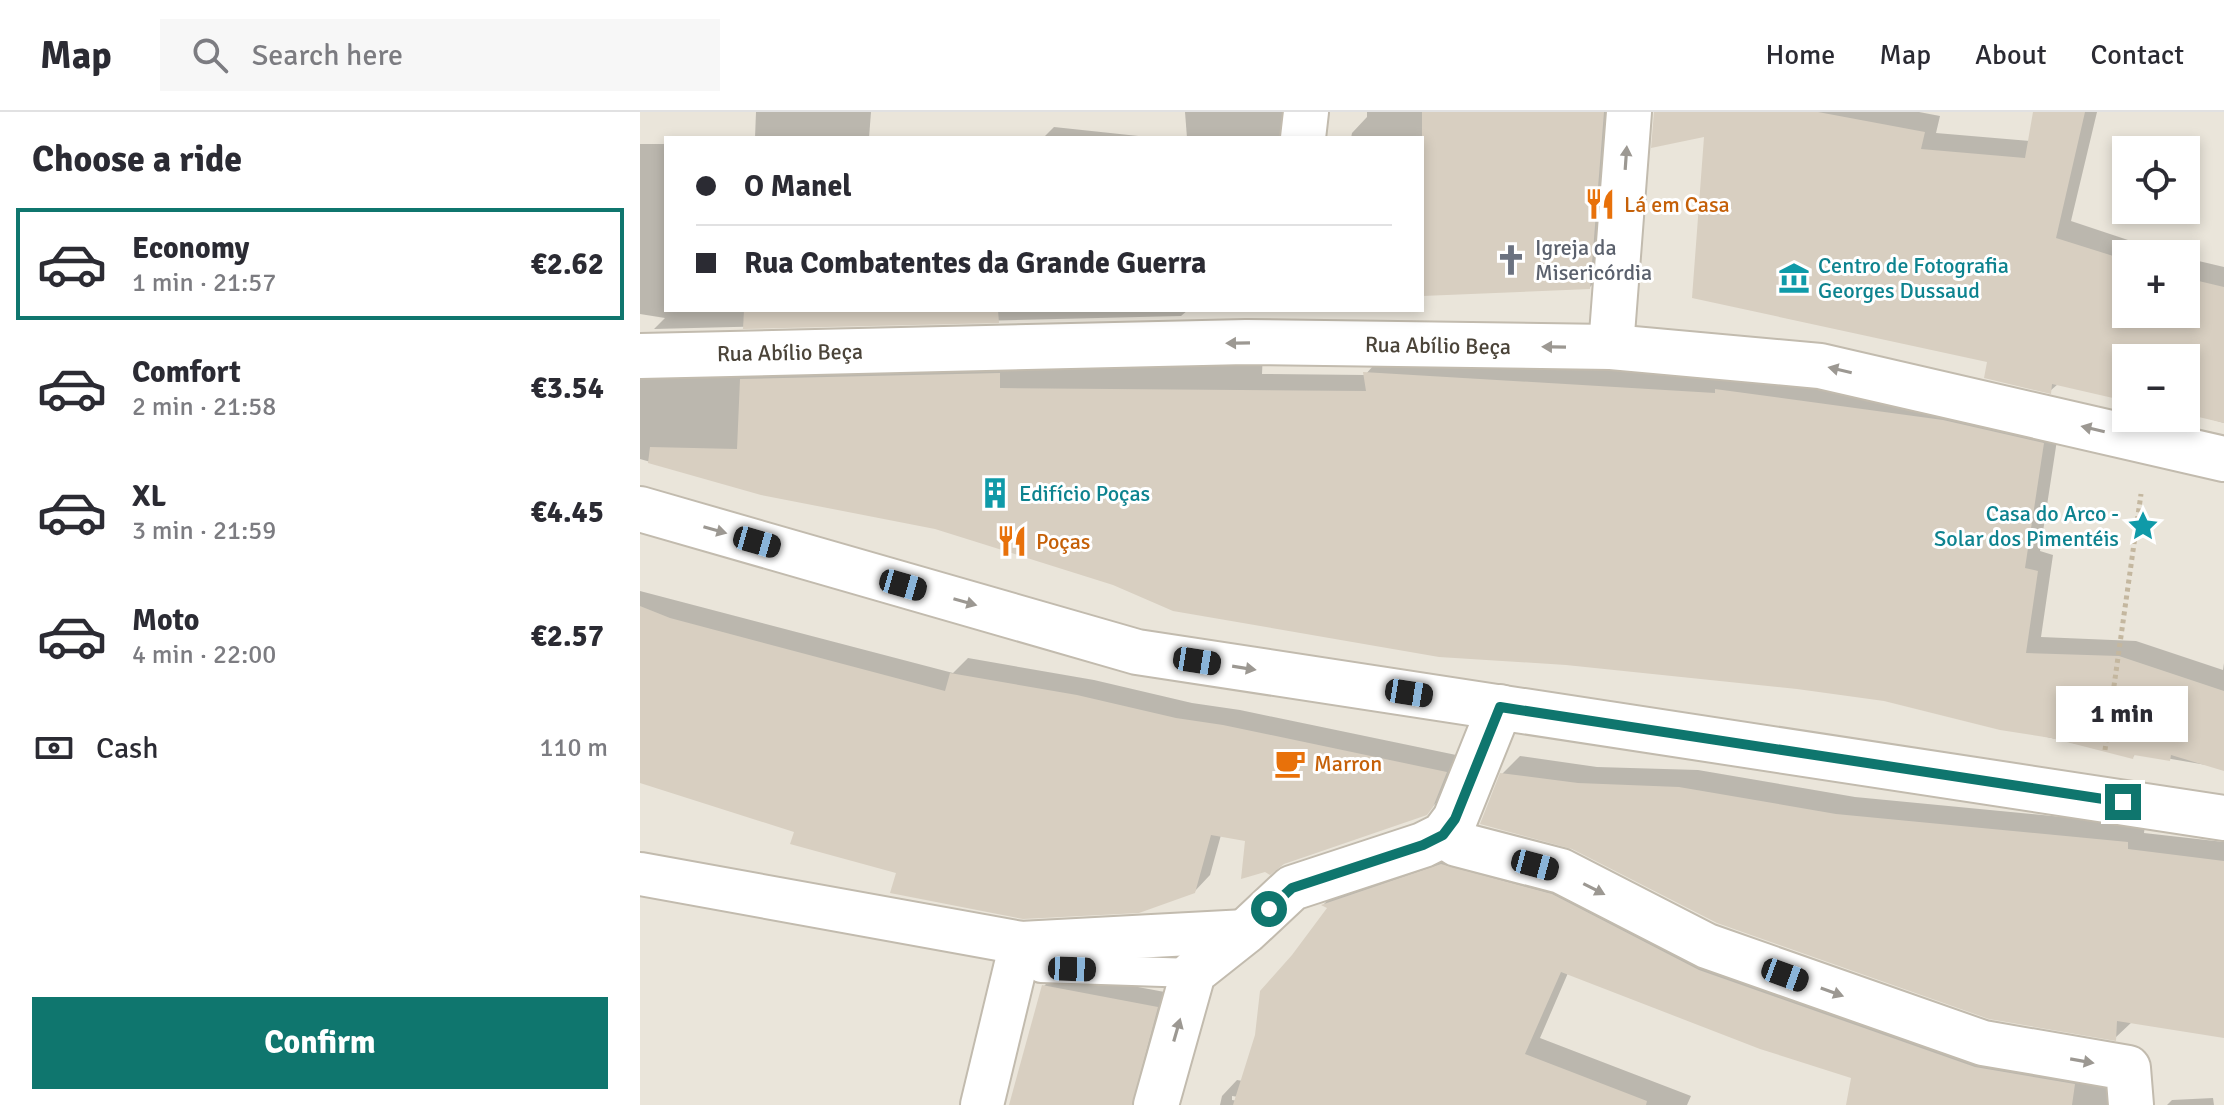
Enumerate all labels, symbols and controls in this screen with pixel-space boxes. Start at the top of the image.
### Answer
search box [160,19,720,91]
text: Map [40,32,112,79]
icon: search [188,33,232,77]
text: Search here [252,37,403,74]
text: Home [1766,38,1835,72]
text: Map [1879,38,1931,72]
text: About [1975,38,2047,72]
text: Contact [2091,38,2184,72]
map controls [2112,136,2200,432]
button: locate [2112,136,2200,224]
text: Choose a ride [32,137,242,182]
one-way arrow [1620,145,1633,170]
text: O Manel [744,168,852,205]
restaurant icon: Lá em Casa [1583,187,1617,221]
place label: Lá em Casa [1624,191,1730,218]
icon: car [36,228,108,300]
text: Economy [132,230,249,267]
place label: Igreja da Misericórdia [1535,234,1652,286]
button: + [2112,240,2200,328]
church icon: Igreja da Misericórdia [1494,243,1528,277]
text: Rua Combatentes da Grande Guerra [744,245,1206,282]
text: €2.62 [531,246,604,283]
place label: Centro de Fotografia Georges Dussaud [1818,252,2009,304]
museum icon: Centro de Fotografia Georges Dussaud [1777,261,1811,295]
text: 1 min · 21:57 [132,267,276,299]
street label: Rua Abílio Beça [1365,331,1511,360]
one-way arrow [1225,337,1250,349]
street label: Rua Abílio Beça [717,338,863,367]
one-way arrow [1541,340,1566,353]
button: − [2112,344,2200,432]
icon: car [36,352,108,424]
text: Comfort [132,354,241,391]
one-way arrow [1828,363,1853,376]
text: €3.54 [531,370,604,407]
text: 2 min · 21:58 [132,391,276,423]
one-way arrow [2081,422,2106,435]
icon: car [36,476,108,548]
building icon: Edifício Poças [978,476,1012,510]
text: XL [132,478,166,515]
place label: Edifício Poças [1019,480,1150,507]
text: €4.45 [531,494,604,531]
place label: Casa do Arco - Solar dos Pimentéis [1934,500,2119,552]
place icon: Casa do Arco - Solar dos Pimentéis [2126,509,2160,543]
text: 3 min · 21:59 [132,515,276,547]
one-way arrow [703,524,727,537]
car [731,524,783,560]
restaurant icon: Poças [995,524,1029,558]
place label: Poças [1036,528,1090,555]
car [877,567,929,603]
one-way arrow [952,597,977,609]
icon: car [36,600,108,672]
text: Moto [132,602,199,639]
text: €2.57 [531,618,604,655]
text: 4 min · 22:00 [132,639,276,671]
car [1171,645,1223,677]
one-way arrow [1232,662,1257,675]
car [1383,677,1435,709]
callout: 1 min [2057,686,2189,742]
text: 1 min [2091,698,2153,730]
icon: cash [32,726,76,770]
text: Cash [96,730,159,767]
text: 110 m [539,732,608,764]
cafe icon: Marron [1273,746,1307,780]
place label: Marron [1314,750,1382,777]
route end [2105,784,2141,820]
car [1509,847,1561,883]
one-way arrow [1583,882,1606,895]
route start [1251,891,1287,927]
car [1048,956,1096,982]
car [1758,956,1812,994]
one-way arrow [1820,986,1844,998]
button: Confirm [32,997,608,1089]
one-way arrow [1171,1017,1184,1041]
one-way arrow [2070,1055,2095,1067]

